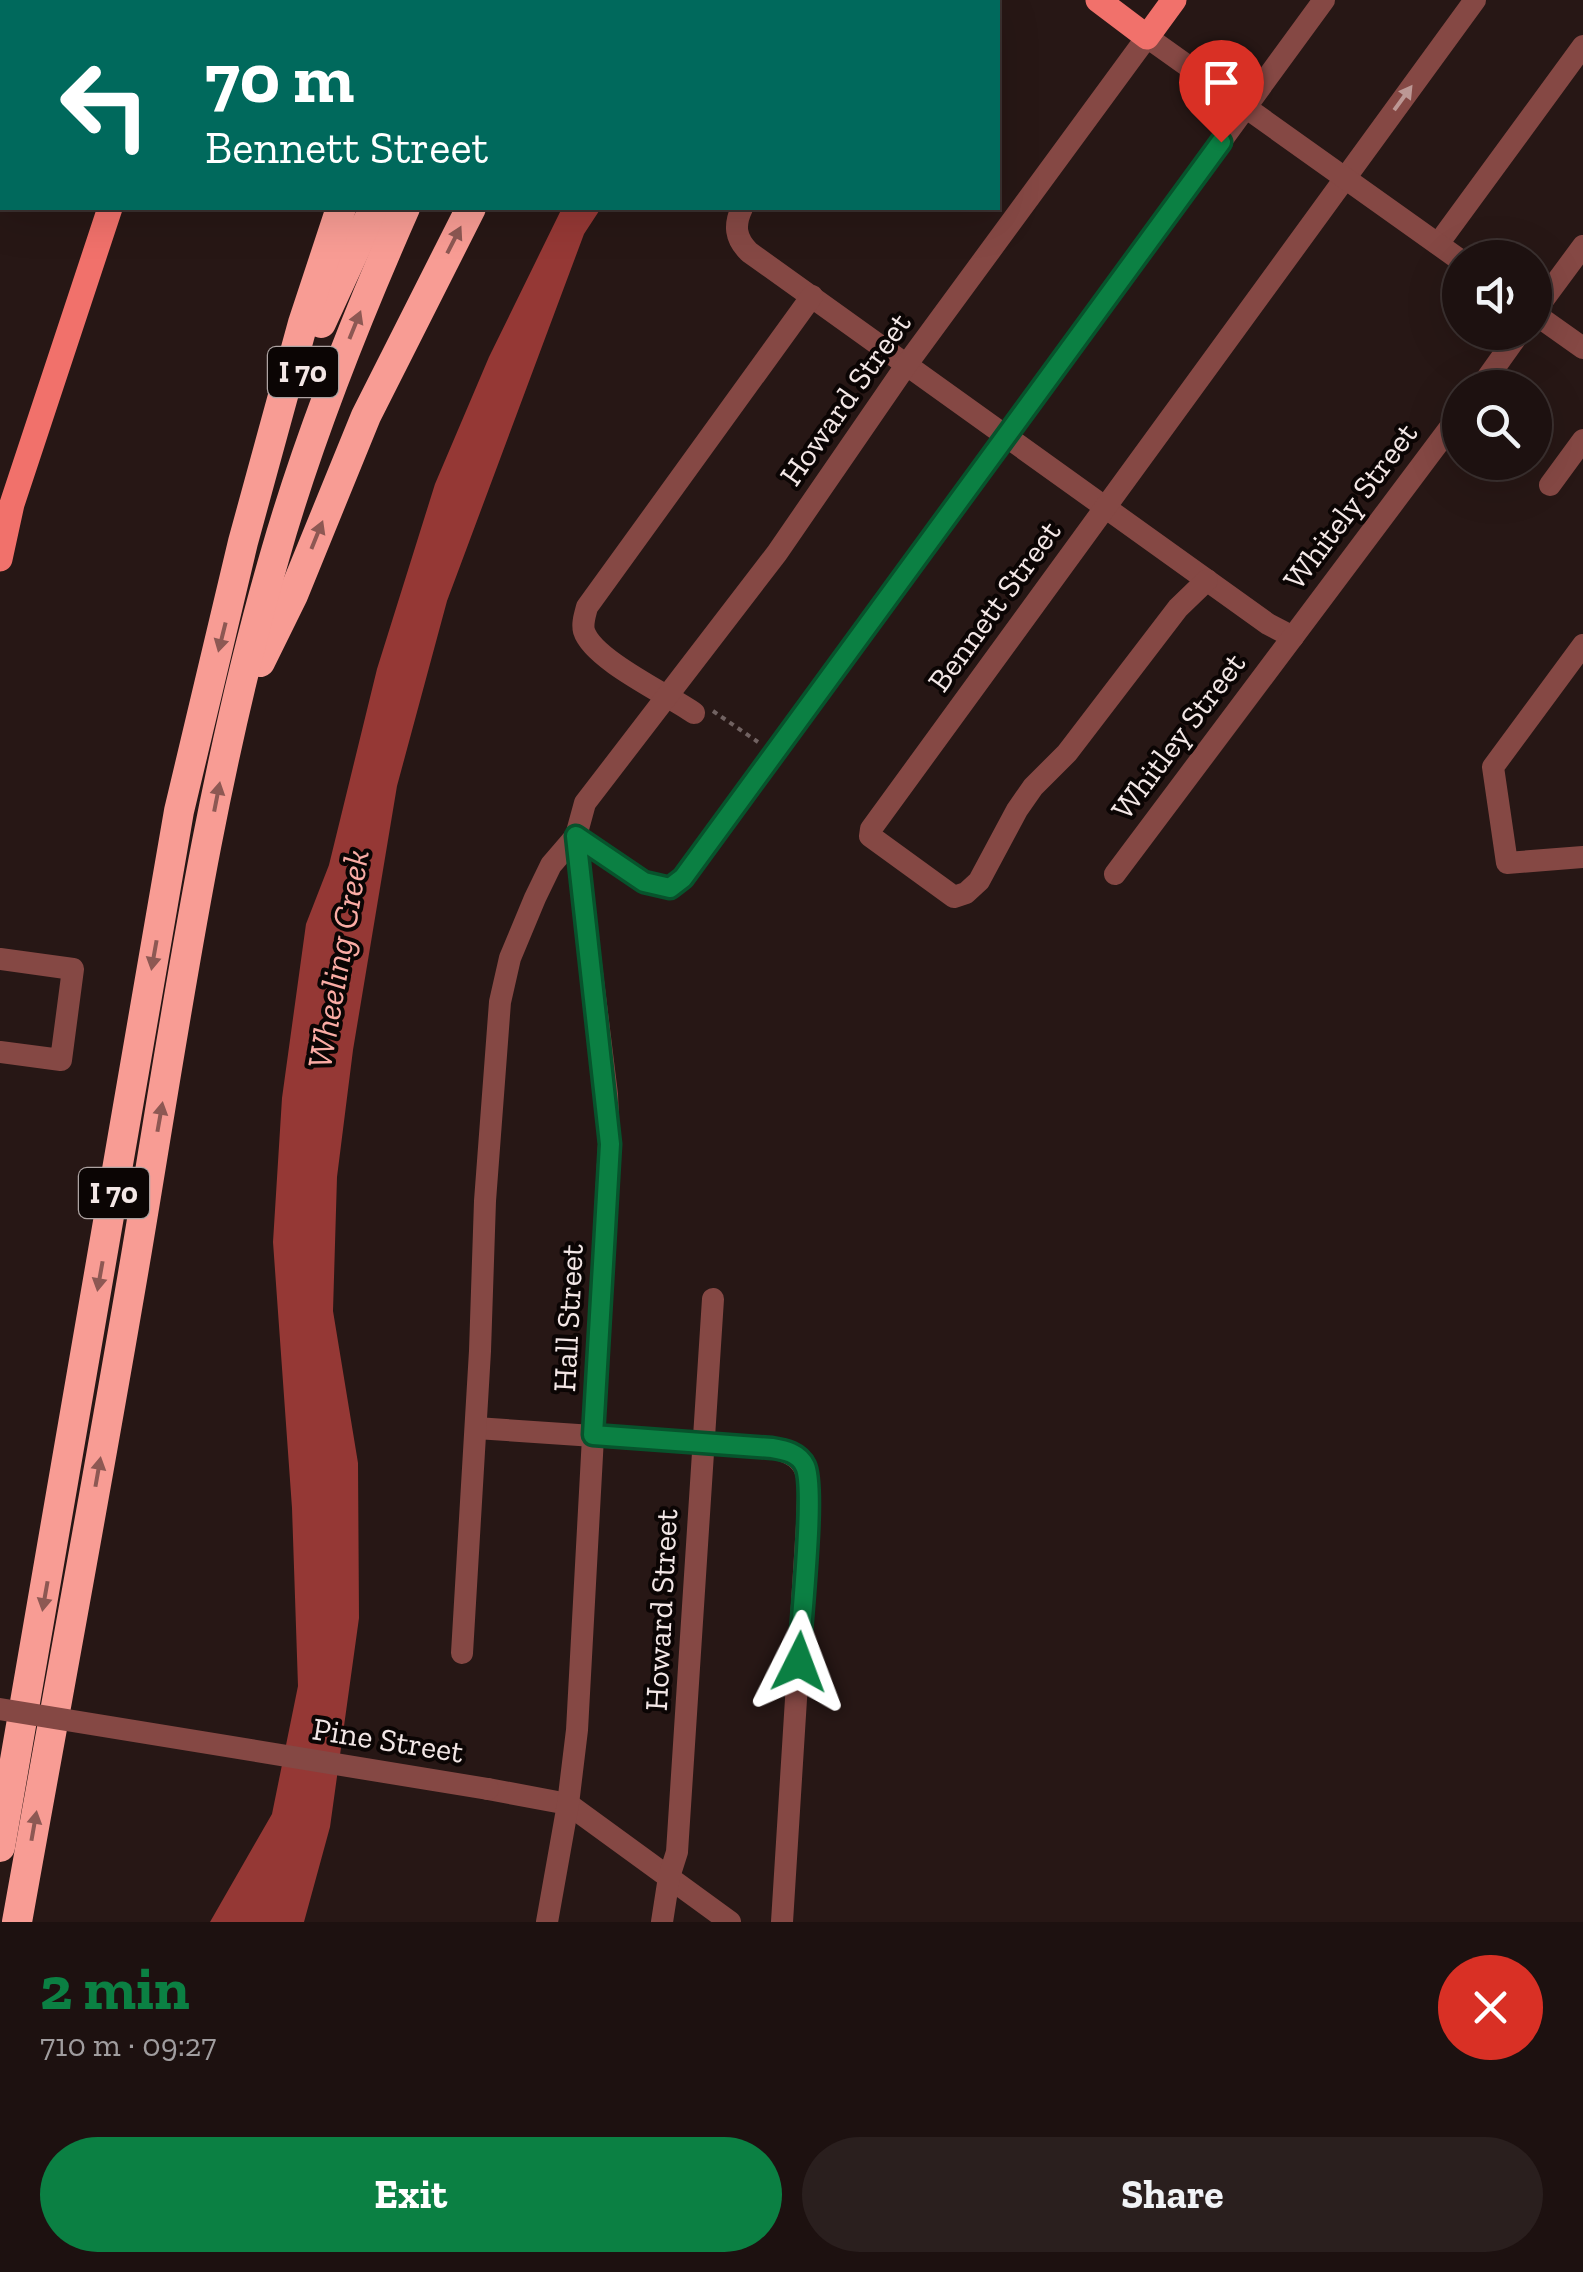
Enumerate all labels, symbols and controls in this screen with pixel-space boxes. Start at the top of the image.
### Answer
text: 70 m [205,36,354,120]
icon: left [40,40,170,170]
pin [1179,40,1264,143]
icon: arrive [1194,55,1249,110]
one-way arrow [1393,85,1413,111]
text: Bennett Street [205,121,488,175]
one-way arrow [445,226,462,255]
map controls [1442,240,1552,480]
button: sound [1442,240,1552,350]
street label: Howard Street [771,305,919,493]
one-way arrow [347,310,363,340]
road number: I 70 [268,347,338,397]
button: search [1442,370,1552,480]
street label: Whitely Street [1275,415,1425,597]
street label: Bennett Street [919,513,1069,699]
one-way arrow [309,519,325,549]
one-way arrow [214,622,229,653]
street label: Whitley Street [1103,645,1253,827]
one-way arrow [210,781,226,812]
water label: Wheeling Creek [298,846,378,1072]
one-way arrow [146,940,162,971]
one-way arrow [153,1101,168,1132]
road number: I 70 [79,1168,149,1218]
street label: Hall Street [545,1243,591,1393]
one-way arrow [92,1260,107,1292]
one-way arrow [91,1455,106,1487]
street label: Howard Street [637,1508,685,1712]
one-way arrow [36,1581,52,1612]
position arrow [747,1610,851,1714]
street label: Pine Street [310,1709,466,1771]
one-way arrow [27,1810,42,1841]
text: 2 min [40,1952,190,2024]
button: close [1438,1955,1543,2060]
text: 710 m · 09:27 [40,2026,216,2064]
button: Exit [40,2137,782,2252]
button: Share [802,2137,1543,2252]

